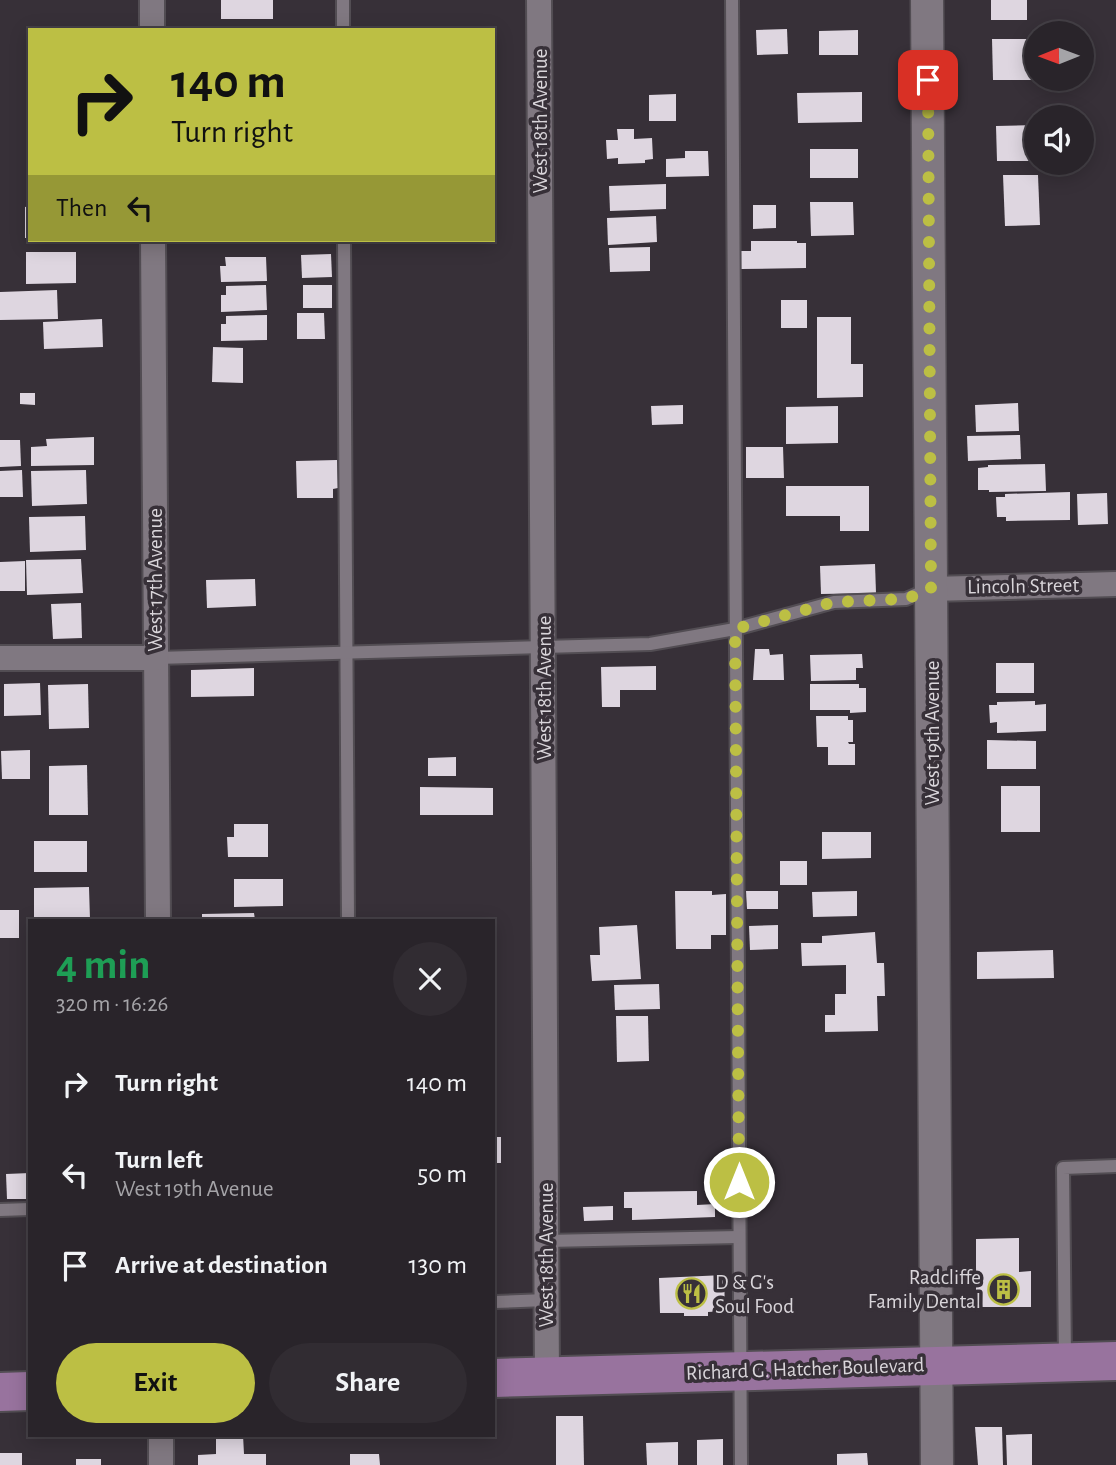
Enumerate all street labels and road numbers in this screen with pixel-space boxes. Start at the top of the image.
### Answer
street label: West 18th Avenue [530,49,551,193]
street label: West 17th Avenue [145,508,166,652]
street label: Lincoln Street [967,575,1079,597]
street label: West 18th Avenue [534,616,555,760]
street label: West 19th Avenue [922,661,943,805]
street label: West 18th Avenue [536,1183,557,1327]
street label: Richard G. Hatcher Boulevard [685,1354,925,1384]

